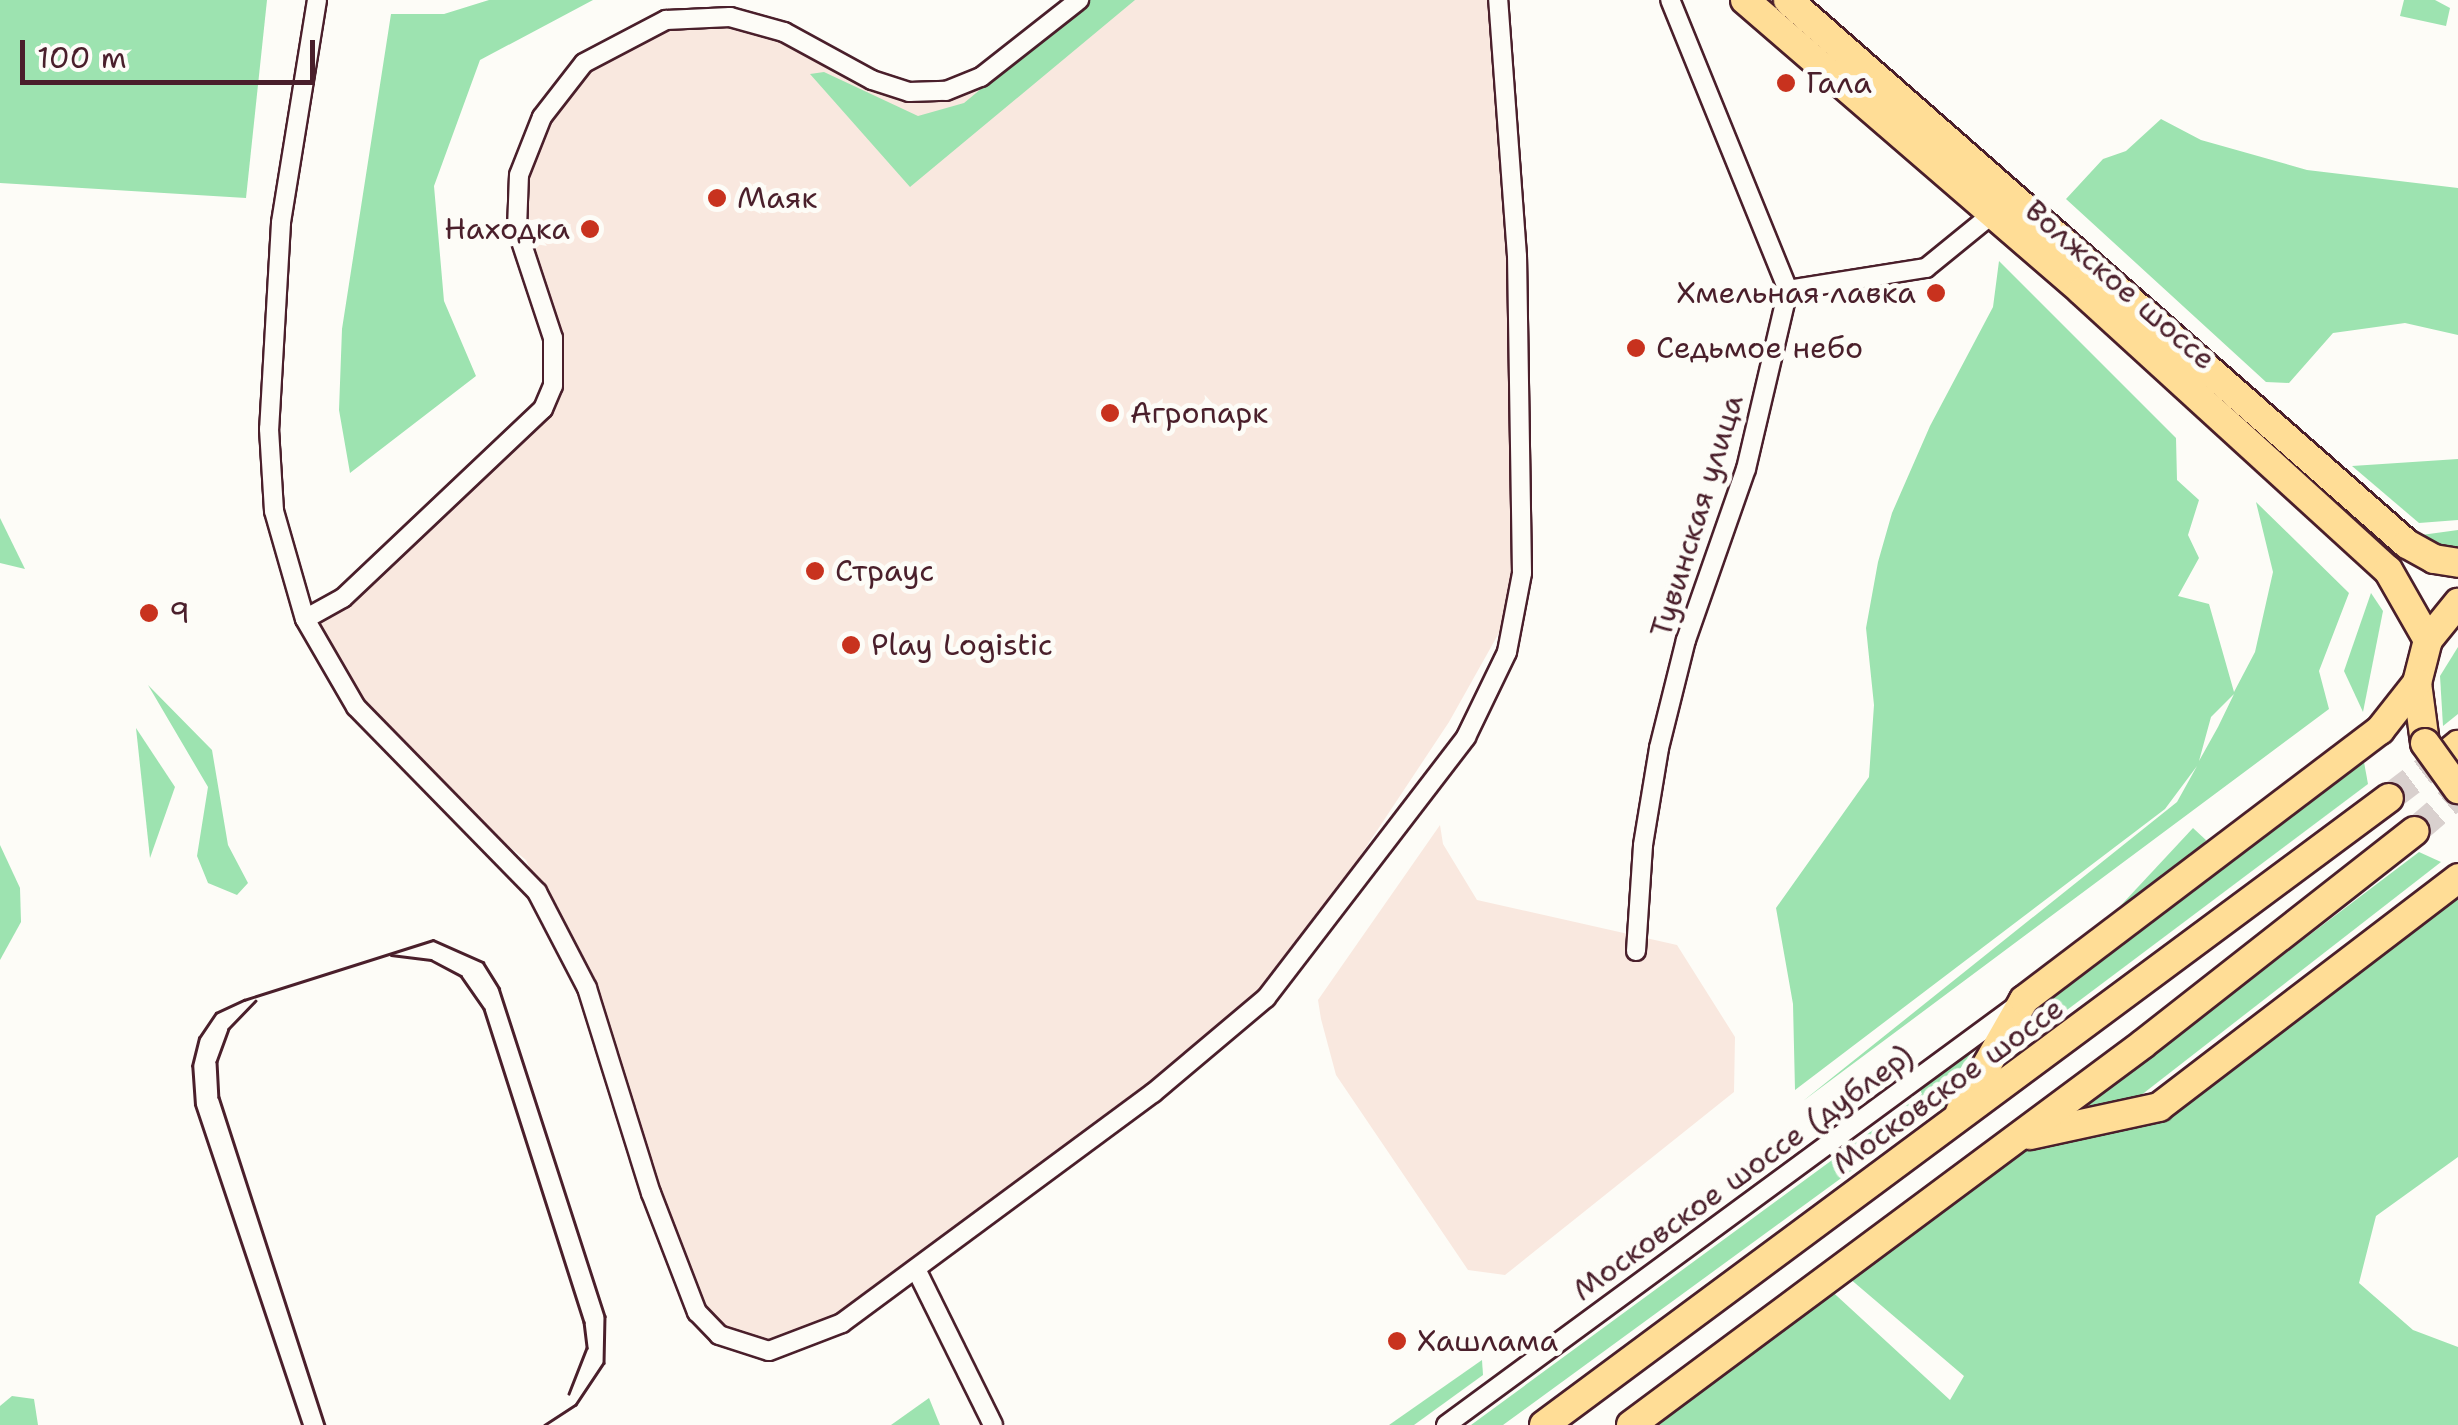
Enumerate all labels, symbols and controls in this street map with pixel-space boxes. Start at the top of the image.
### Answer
scale bar [25,20,320,82]
text: 100 m [37,37,127,78]
place label: Гала [1806,65,1872,101]
marker: Гала [1775,72,1797,94]
place label: Маяк [737,180,817,216]
marker: Маяк [706,187,728,209]
street label: Волжское шоссе [2017,193,2223,377]
place label: Находка [444,211,570,247]
marker: Находка [579,218,601,240]
place label: Хмельная лавка [1676,275,1916,311]
marker: Хмельная лавка [1925,282,1947,304]
place label: Седьмое небо [1656,330,1863,366]
marker: Седьмое небо [1625,337,1647,359]
street label: Тувинская улица [1643,390,1751,642]
place label: Агропарк [1130,395,1268,431]
marker: Агропарк [1099,402,1121,424]
place label: Страус [835,553,934,589]
marker: Страус [804,560,826,582]
place label: 9 [169,595,190,631]
marker: 9 [138,602,160,624]
place label: Play Logistic [871,627,1053,663]
marker: Play Logistic [840,634,862,656]
street label: Московское шоссе [1825,990,2071,1182]
street label: Московское шоссе (дублер) [1566,1037,1920,1309]
place label: Хашлама [1417,1323,1558,1359]
marker: Хашлама [1386,1330,1408,1352]

